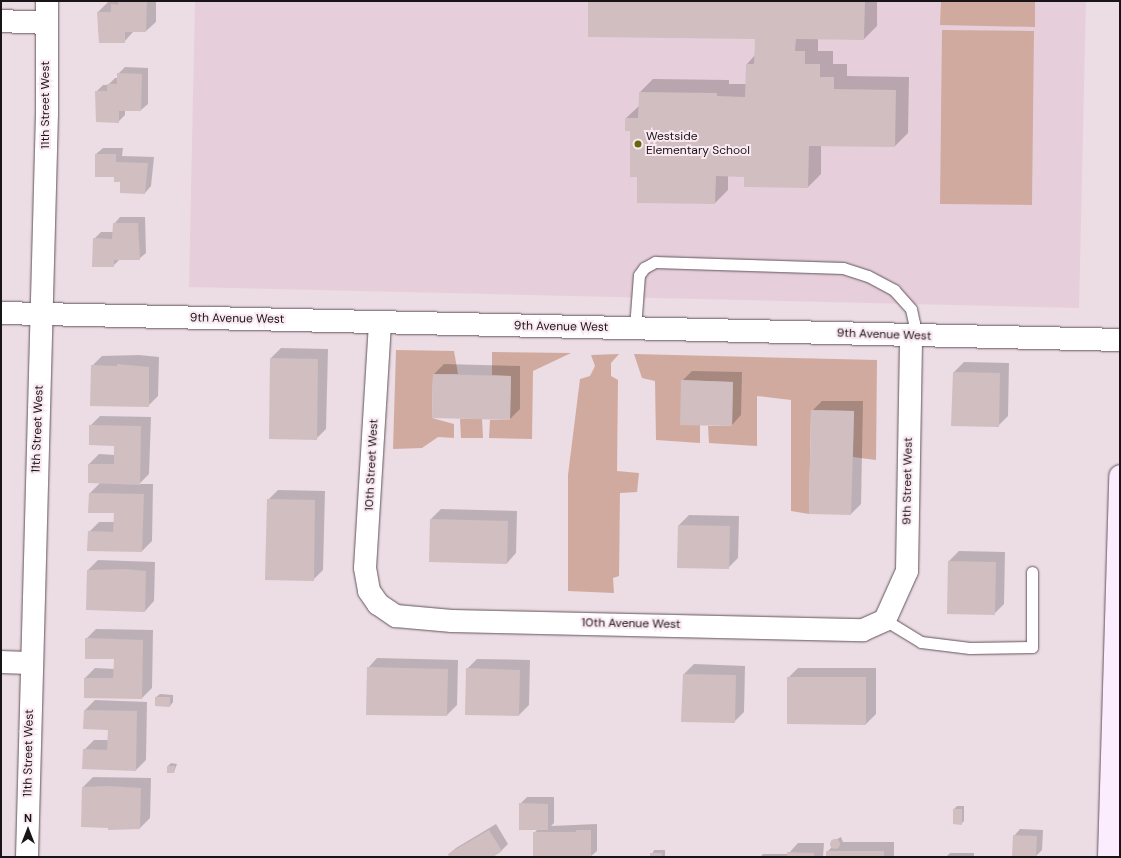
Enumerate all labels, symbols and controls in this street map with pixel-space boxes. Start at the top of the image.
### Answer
street label: 11th Street West [39,61,53,149]
place label: Westside Elementary School [646,130,750,158]
marker: Westside Elementary School [633,139,643,149]
street label: 9th Avenue West [190,311,284,327]
street label: 9th Avenue West [514,319,608,335]
street label: 9th Avenue West [836,326,932,344]
street label: 11th Street West [29,385,47,473]
street label: 10th Street West [362,419,382,511]
street label: 9th Street West [900,437,916,525]
street label: 10th Avenue West [581,616,681,632]
street label: 11th Street West [21,709,37,797]
north arrow [8,810,48,850]
text: N [24,811,32,825]

